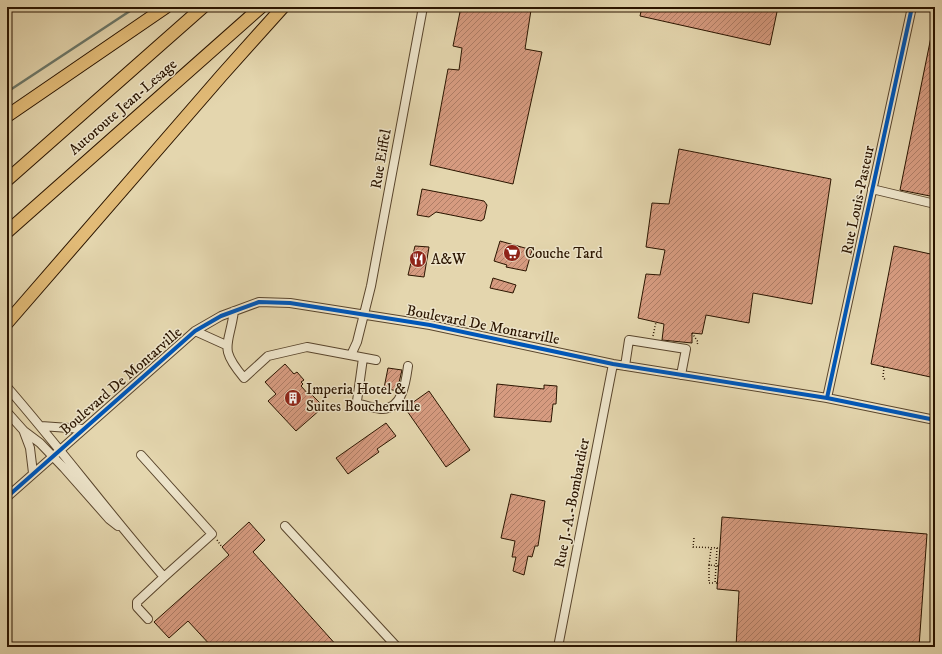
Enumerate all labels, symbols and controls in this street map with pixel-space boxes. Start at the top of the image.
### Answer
street label: Autoroute Jean-Lesage [65,55,181,159]
street label: Rue Eiffel [366,127,396,190]
street label: Rue Louis-Pasteur [837,143,879,256]
supermarket icon: Couche Tard [502,243,522,263]
place label: Couche Tard [525,244,603,263]
restaurant icon: A&W [408,249,428,269]
place label: A&W [431,250,466,269]
street label: Boulevard De Montarville [405,301,561,349]
street label: Boulevard De Montarville [56,323,186,439]
place label: Imperia Hotel & Suites Boucherville [306,380,420,416]
building icon: Imperia Hotel & Suites Boucherville [283,388,303,408]
street label: Rue J.-A.-Bombardier [550,436,594,569]

